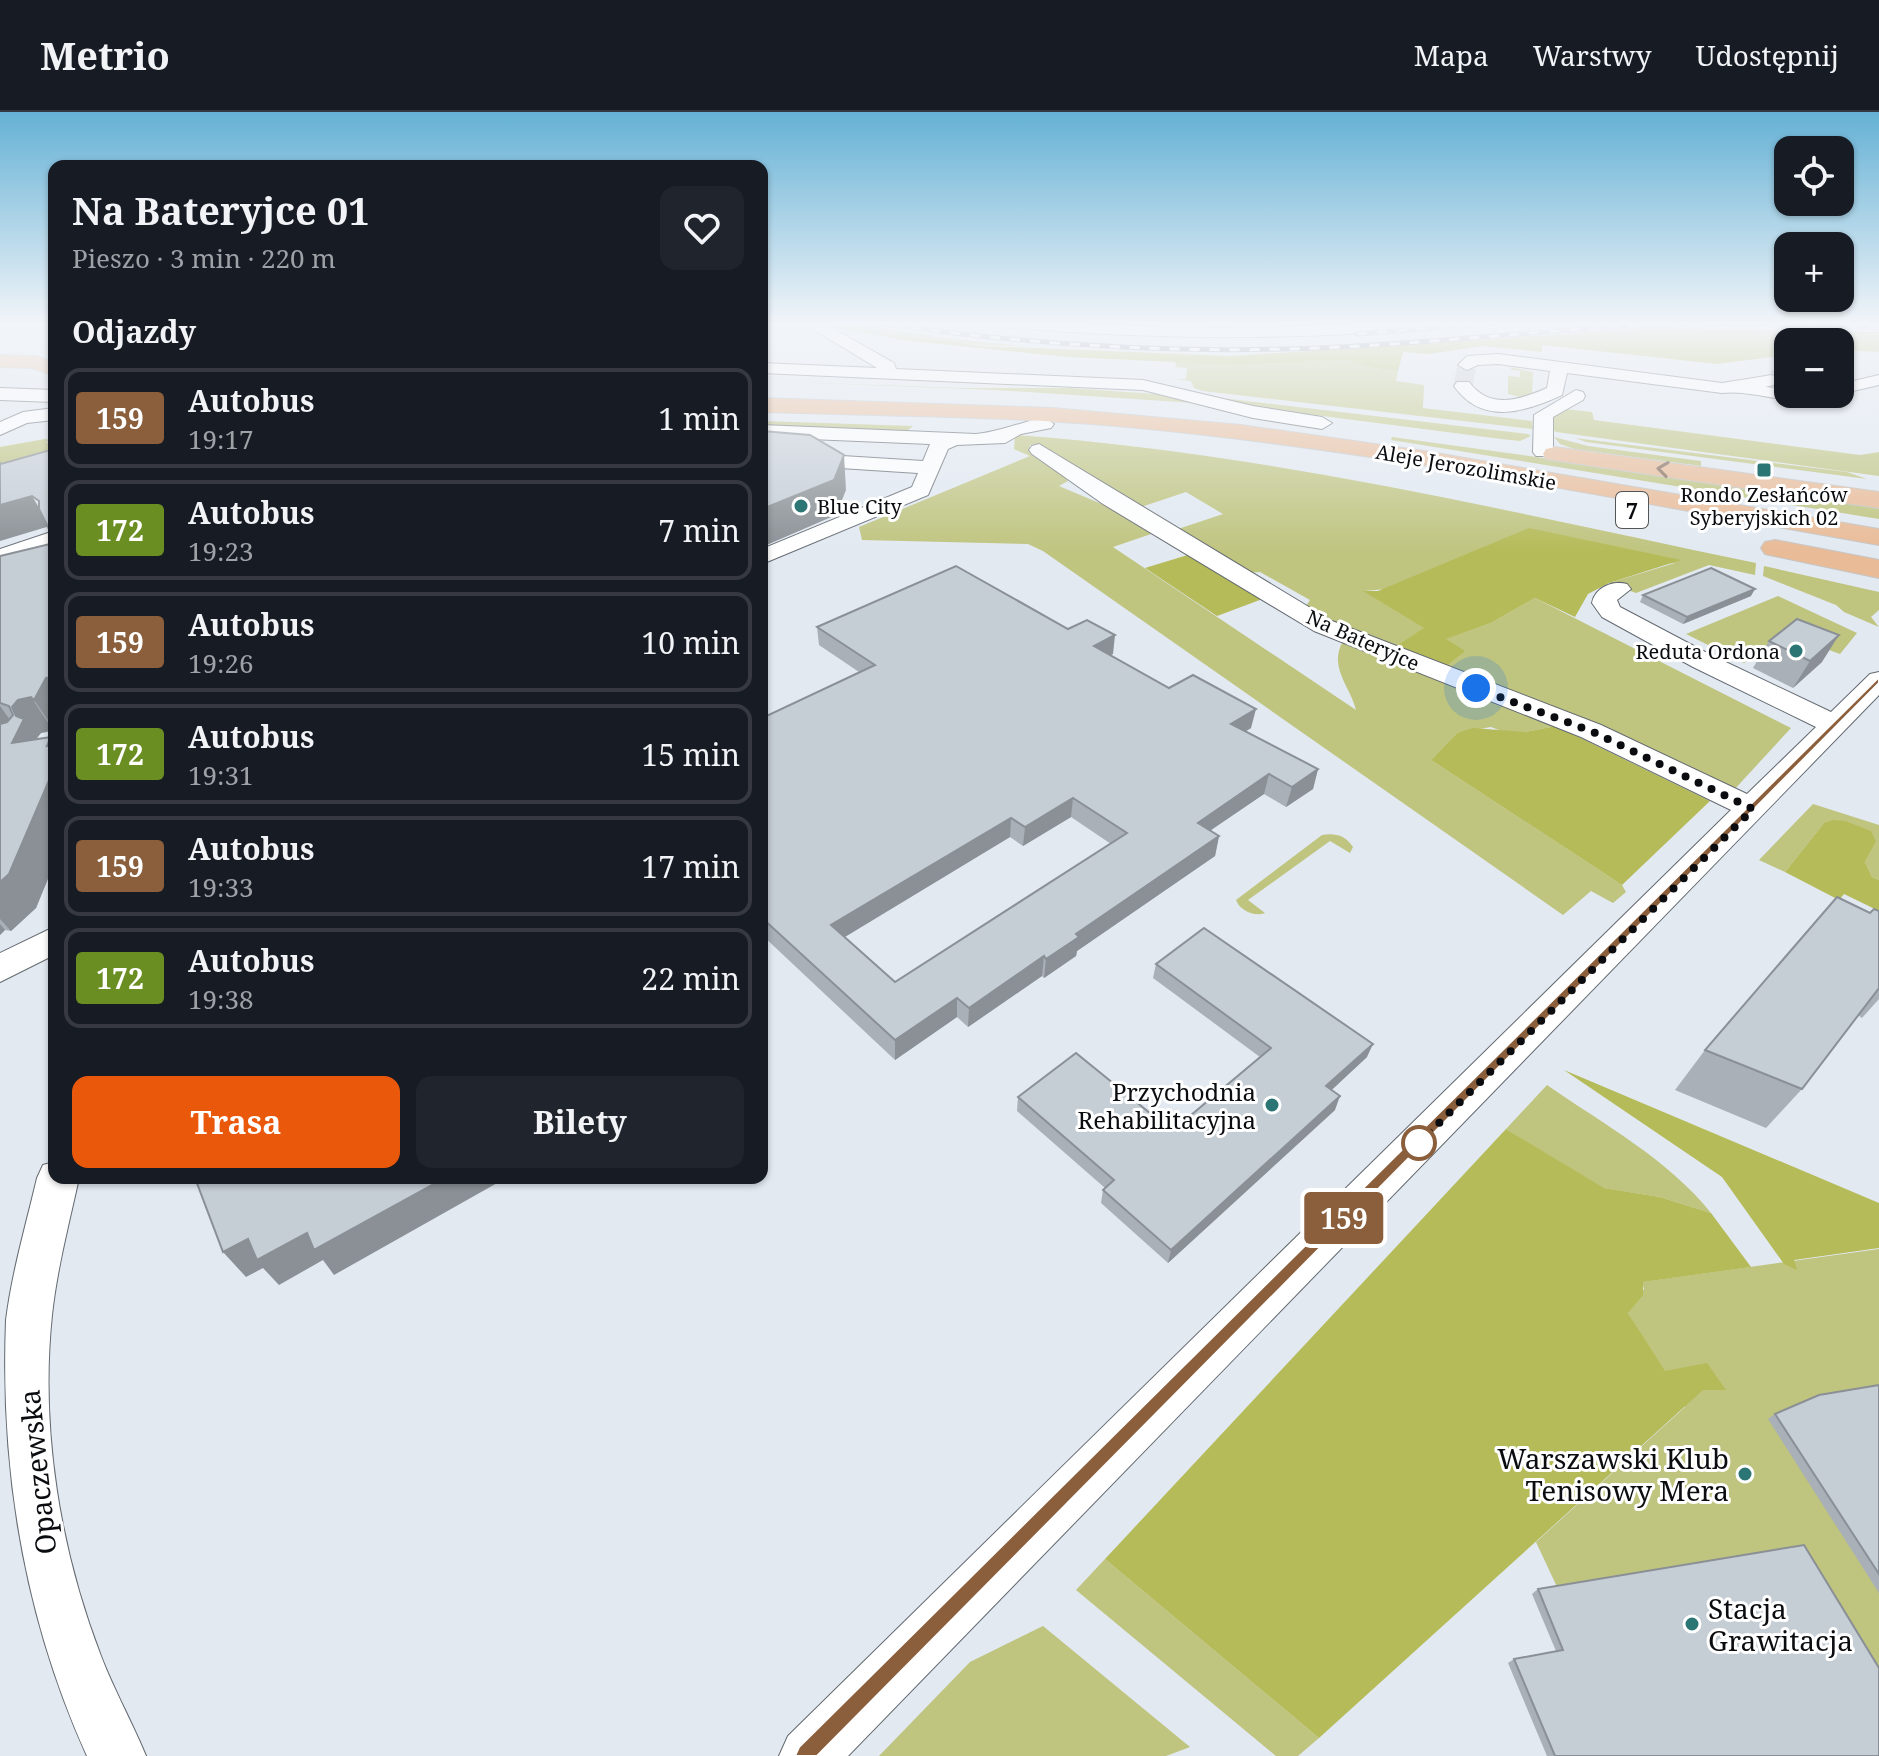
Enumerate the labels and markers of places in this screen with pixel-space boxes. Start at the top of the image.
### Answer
marker: Rondo Zesłańców Syberyjskich 02 [1755,461,1773,479]
place label: Rondo Zesłańców Syberyjskich 02 [1680,481,1848,531]
place label: Blue City [817,493,903,520]
marker: Blue City [792,497,810,515]
place label: Reduta Ordona [1635,638,1780,665]
marker: Reduta Ordona [1787,642,1805,660]
place label: Przychodnia Rehabilitacyjna [1078,1075,1256,1136]
marker: Przychodnia Rehabilitacyjna [1263,1096,1281,1114]
unlabelled marker [1402,1126,1436,1160]
place label: Warszawski Klub Tenisowy Mera [1497,1439,1729,1509]
marker: Warszawski Klub Tenisowy Mera [1736,1465,1754,1483]
place label: Stacja Grawitacja [1708,1589,1853,1659]
marker: Stacja Grawitacja [1683,1615,1701,1633]

